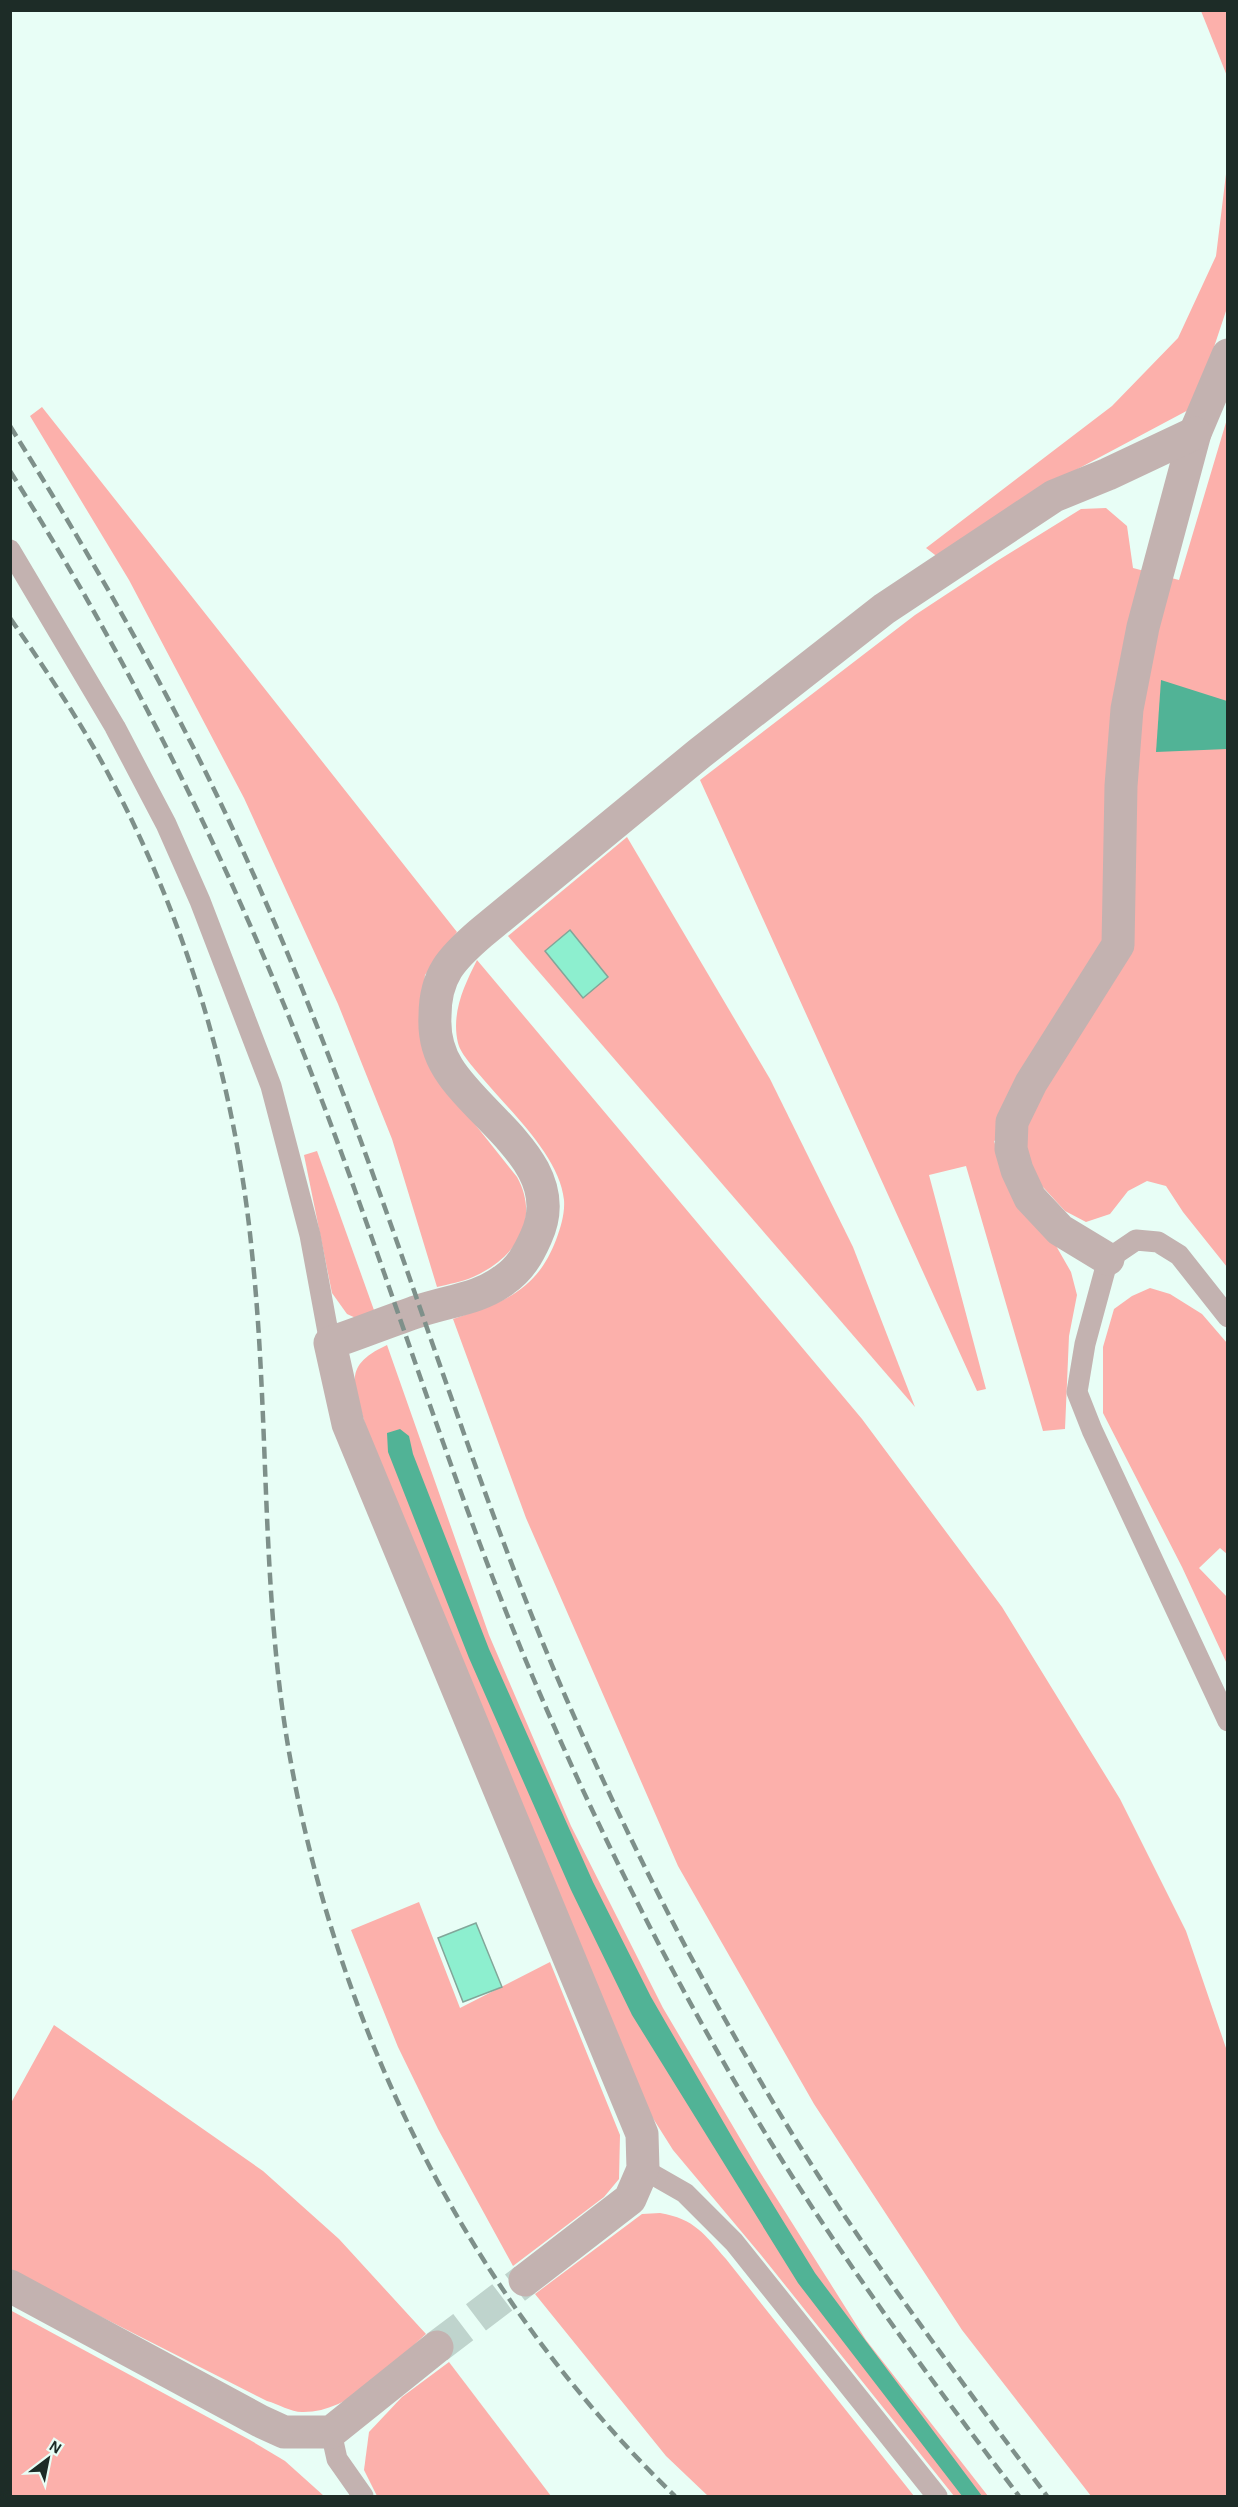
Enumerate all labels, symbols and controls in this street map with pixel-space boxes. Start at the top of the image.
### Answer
north arrow [18,2429,78,2489]
text: N [46,2437,64,2457]

